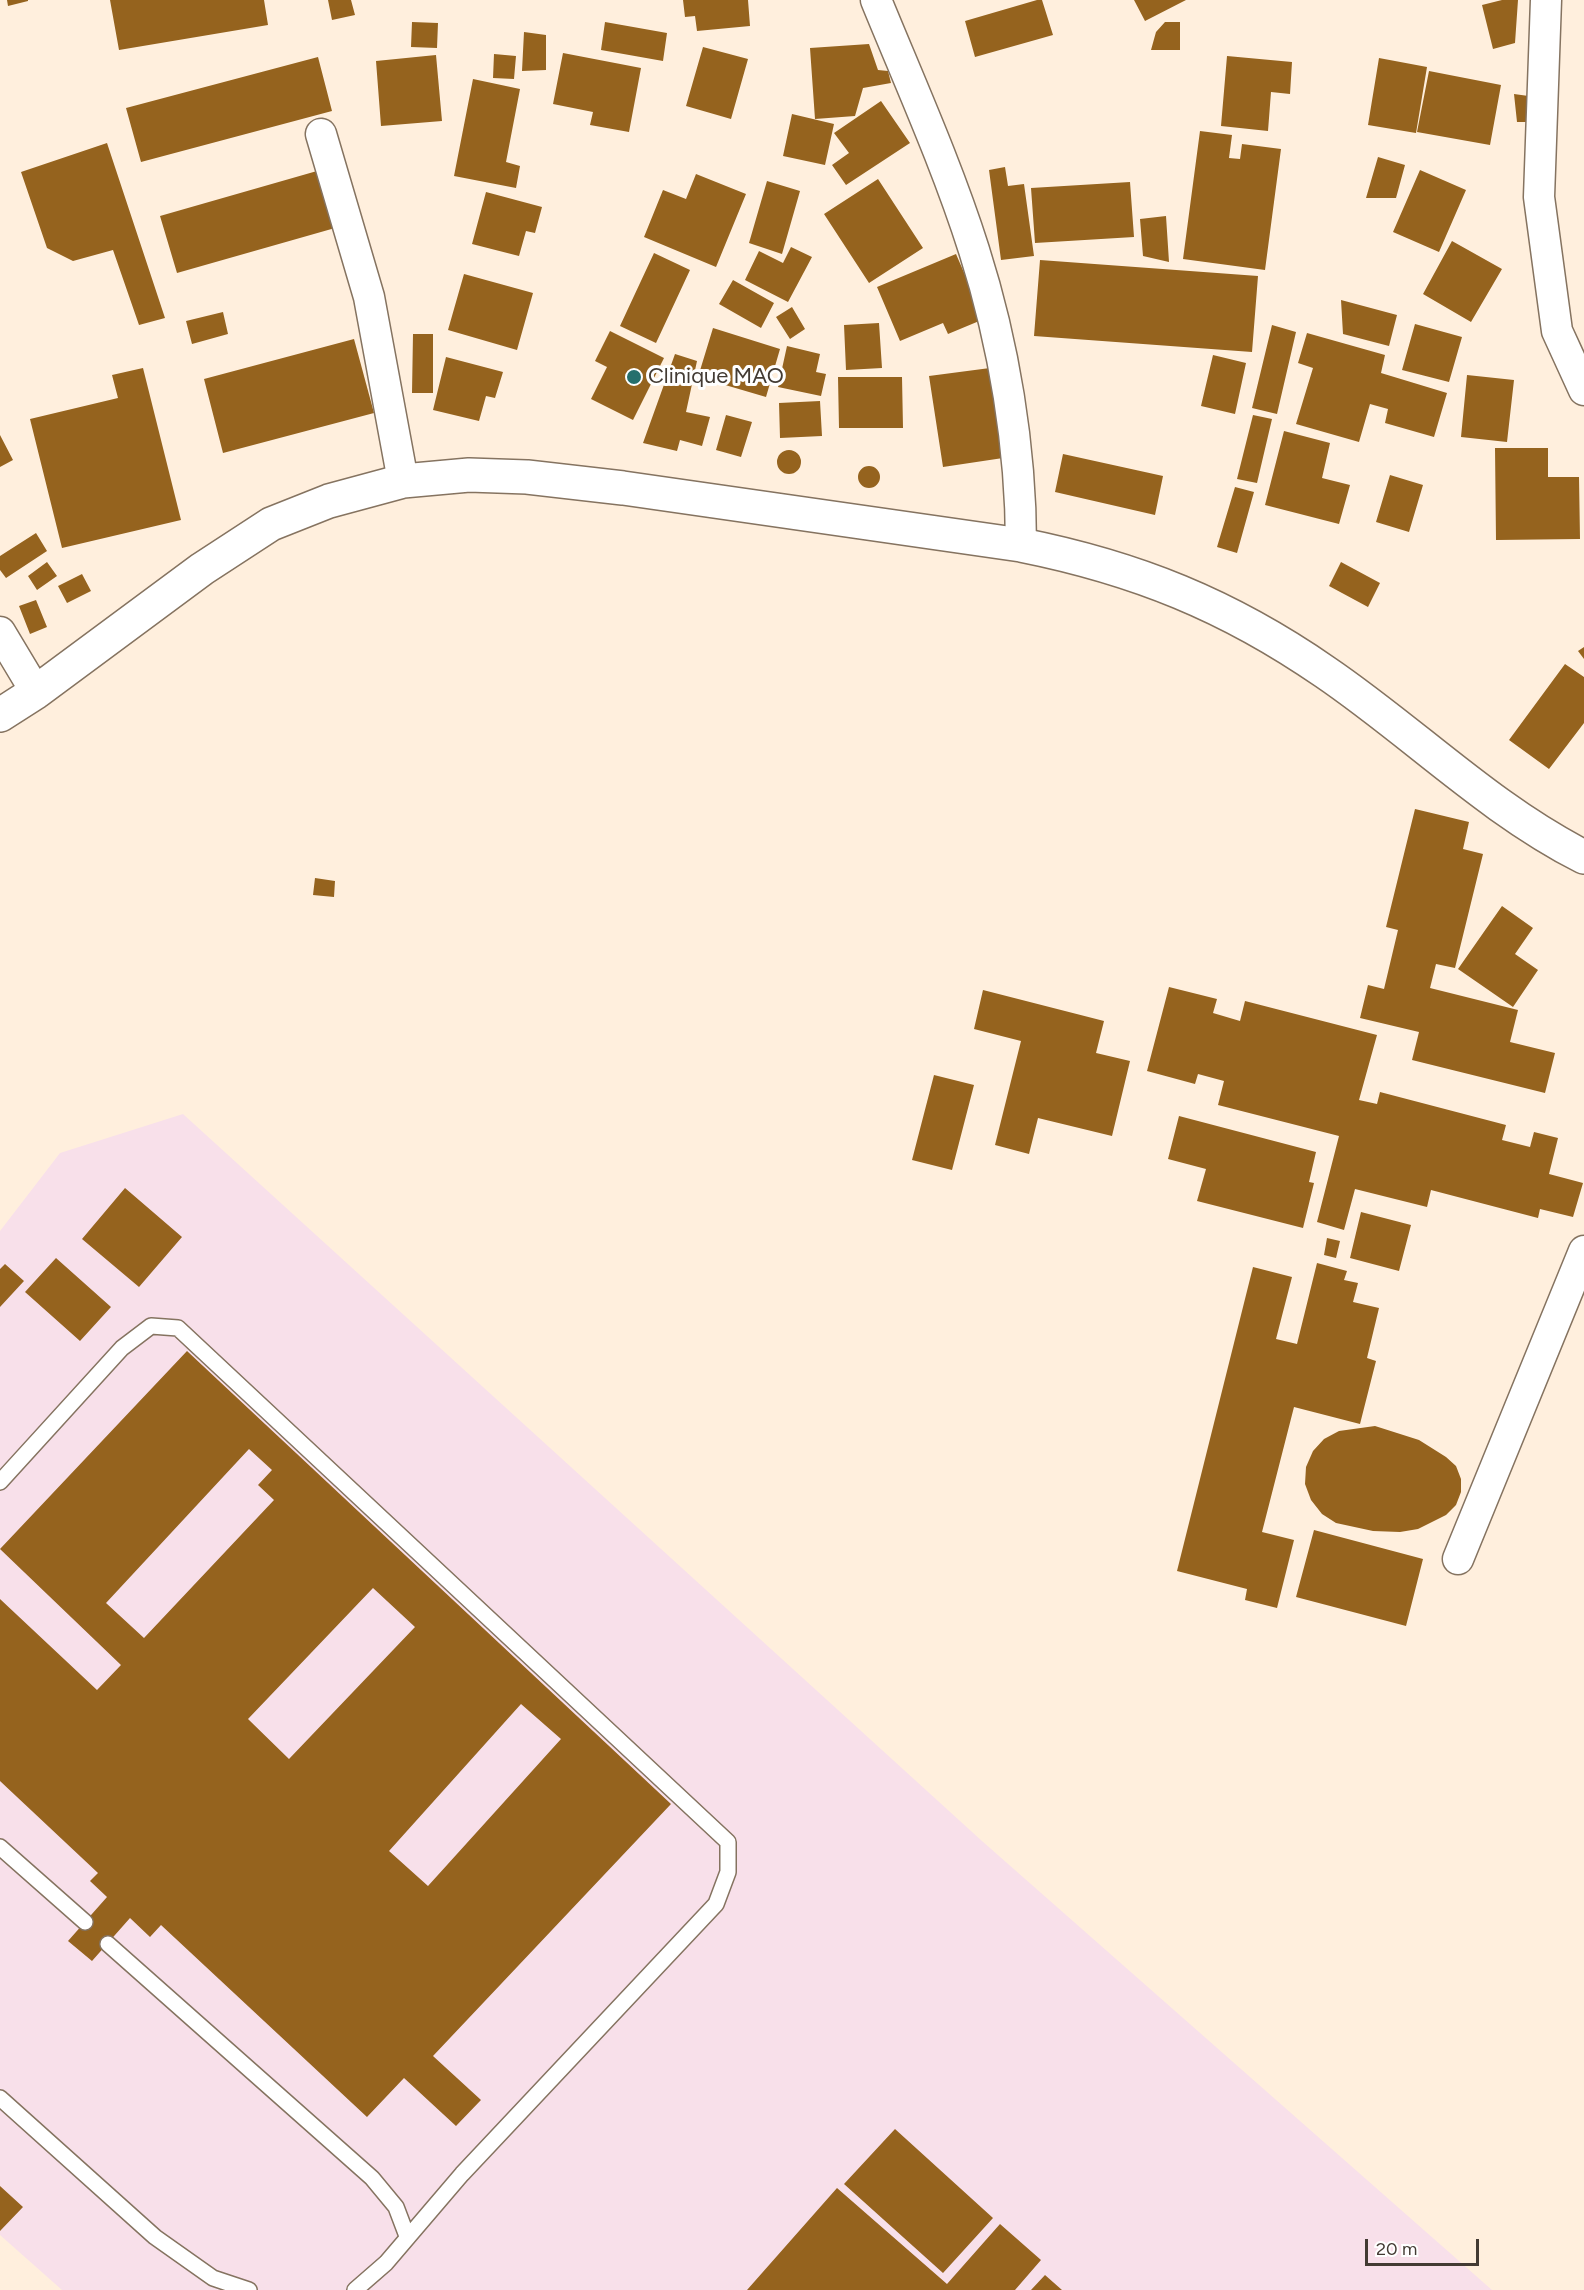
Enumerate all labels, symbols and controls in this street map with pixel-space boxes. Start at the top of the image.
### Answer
place label: Clinique MAO [648,364,784,390]
marker: Clinique MAO [625,368,643,386]
scale bar [1368,2227,1482,2265]
text: 20 m [1376,2238,1417,2260]

